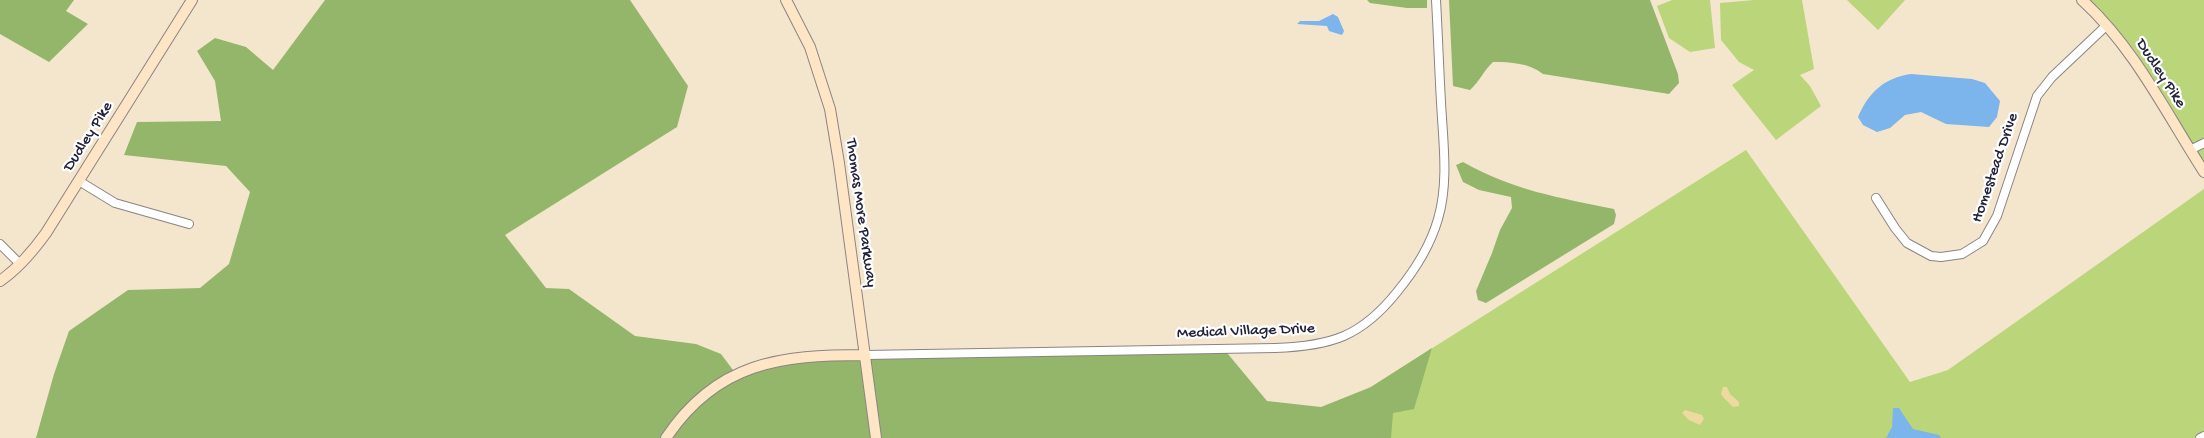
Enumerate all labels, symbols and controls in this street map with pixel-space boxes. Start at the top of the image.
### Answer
street label: Dudley Pike [2131,36,2189,112]
street label: Dudley Pike [60,99,118,175]
street label: Homestead Drive [1968,111,2024,225]
street label: Thomas More Parkway [840,138,880,288]
street label: Medical Village Drive [1177,320,1315,344]

